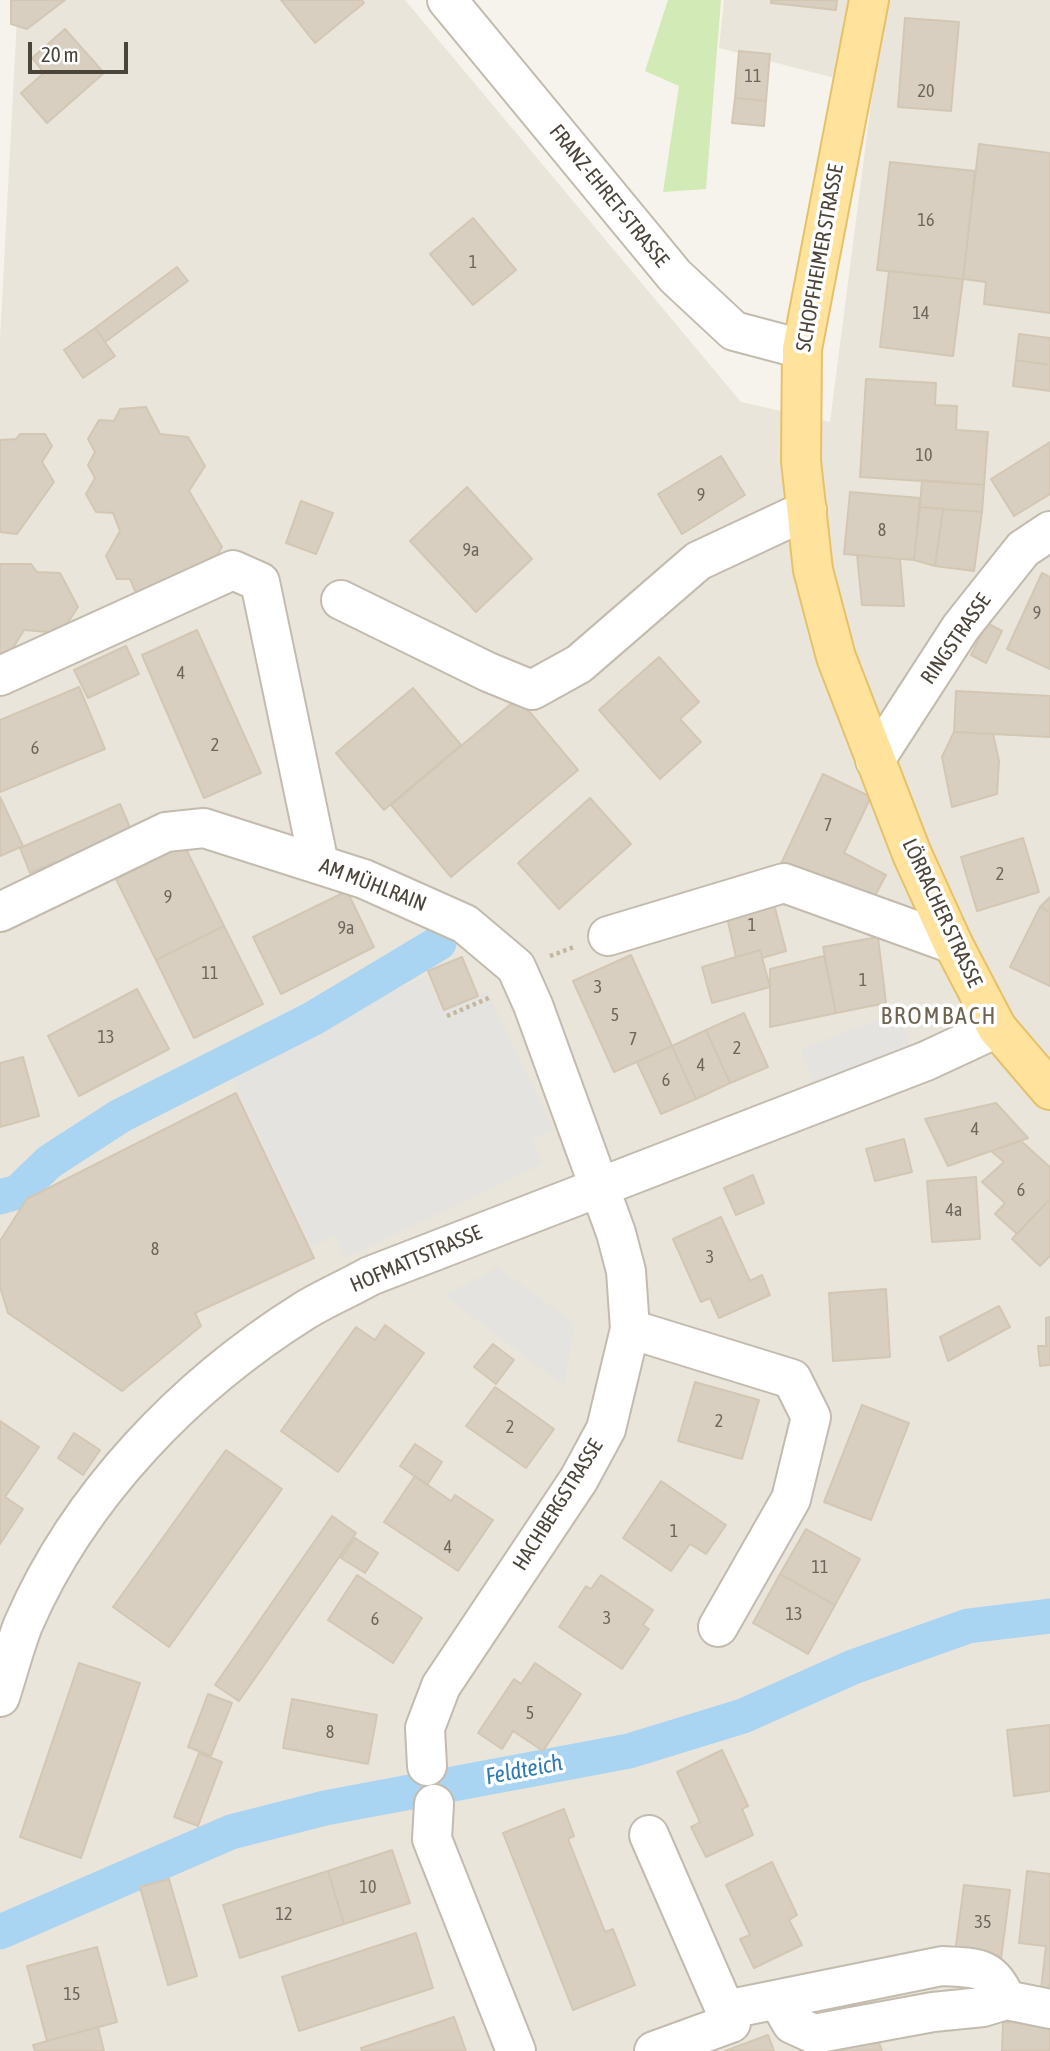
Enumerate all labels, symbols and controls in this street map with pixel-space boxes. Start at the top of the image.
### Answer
scale bar [32,28,131,72]
text: 20 m [41,42,79,66]
house number: 11 [745,65,761,87]
house number: 20 [918,80,934,102]
street label: FRANZ-EHRET-STRASSE [544,120,674,272]
street label: SCHOPFHEIMER STRASSE [791,162,849,354]
house number: 16 [918,209,934,231]
house number: 1 [469,251,477,273]
house number: 14 [913,302,929,324]
house number: 10 [916,444,932,466]
house number: 9 [697,484,705,506]
house number: 8 [878,519,886,541]
house number: 9a [463,539,479,561]
street label: RINGSTRASSE [916,589,996,689]
house number: 9 [1033,602,1041,624]
house number: 4 [177,662,185,684]
house number: 2 [211,734,219,756]
house number: 6 [31,737,39,759]
house number: 7 [824,814,832,836]
street label: LÖRRACHER STRASSE [897,835,987,991]
street label: AM MÜHLRAIN [316,853,430,917]
house number: 2 [996,863,1004,885]
house number: 9 [164,886,172,908]
house number: 1 [748,914,756,936]
house number: 9a [338,917,354,939]
house number: 11 [202,962,218,984]
house number: 1 [859,969,867,991]
house number: 3 [594,976,602,998]
district label: BROMBACH [881,1002,997,1030]
house number: 5 [611,1004,619,1026]
house number: 13 [98,1026,114,1048]
house number: 7 [629,1028,637,1050]
house number: 2 [733,1037,741,1059]
house number: 4 [697,1054,705,1076]
house number: 6 [662,1069,670,1091]
house number: 4 [971,1118,979,1140]
house number: 6 [1017,1179,1025,1201]
house number: 4a [946,1199,962,1221]
street label: HOFMATTSTRASSE [347,1220,485,1298]
house number: 8 [151,1238,159,1260]
house number: 3 [706,1246,714,1268]
house number: 2 [715,1410,723,1432]
house number: 2 [506,1416,514,1438]
street label: HACHBERGSTRASSE [508,1435,608,1575]
house number: 1 [670,1520,678,1542]
house number: 4 [444,1536,452,1558]
house number: 11 [812,1556,828,1578]
house number: 13 [786,1603,802,1625]
house number: 3 [603,1607,611,1629]
house number: 6 [371,1608,379,1630]
house number: 5 [526,1702,534,1724]
house number: 8 [326,1721,334,1743]
water label: Feldteich [483,1749,565,1791]
house number: 10 [360,1876,376,1898]
house number: 12 [276,1903,292,1925]
house number: 35 [975,1911,991,1933]
house number: 15 [64,1983,80,2005]

